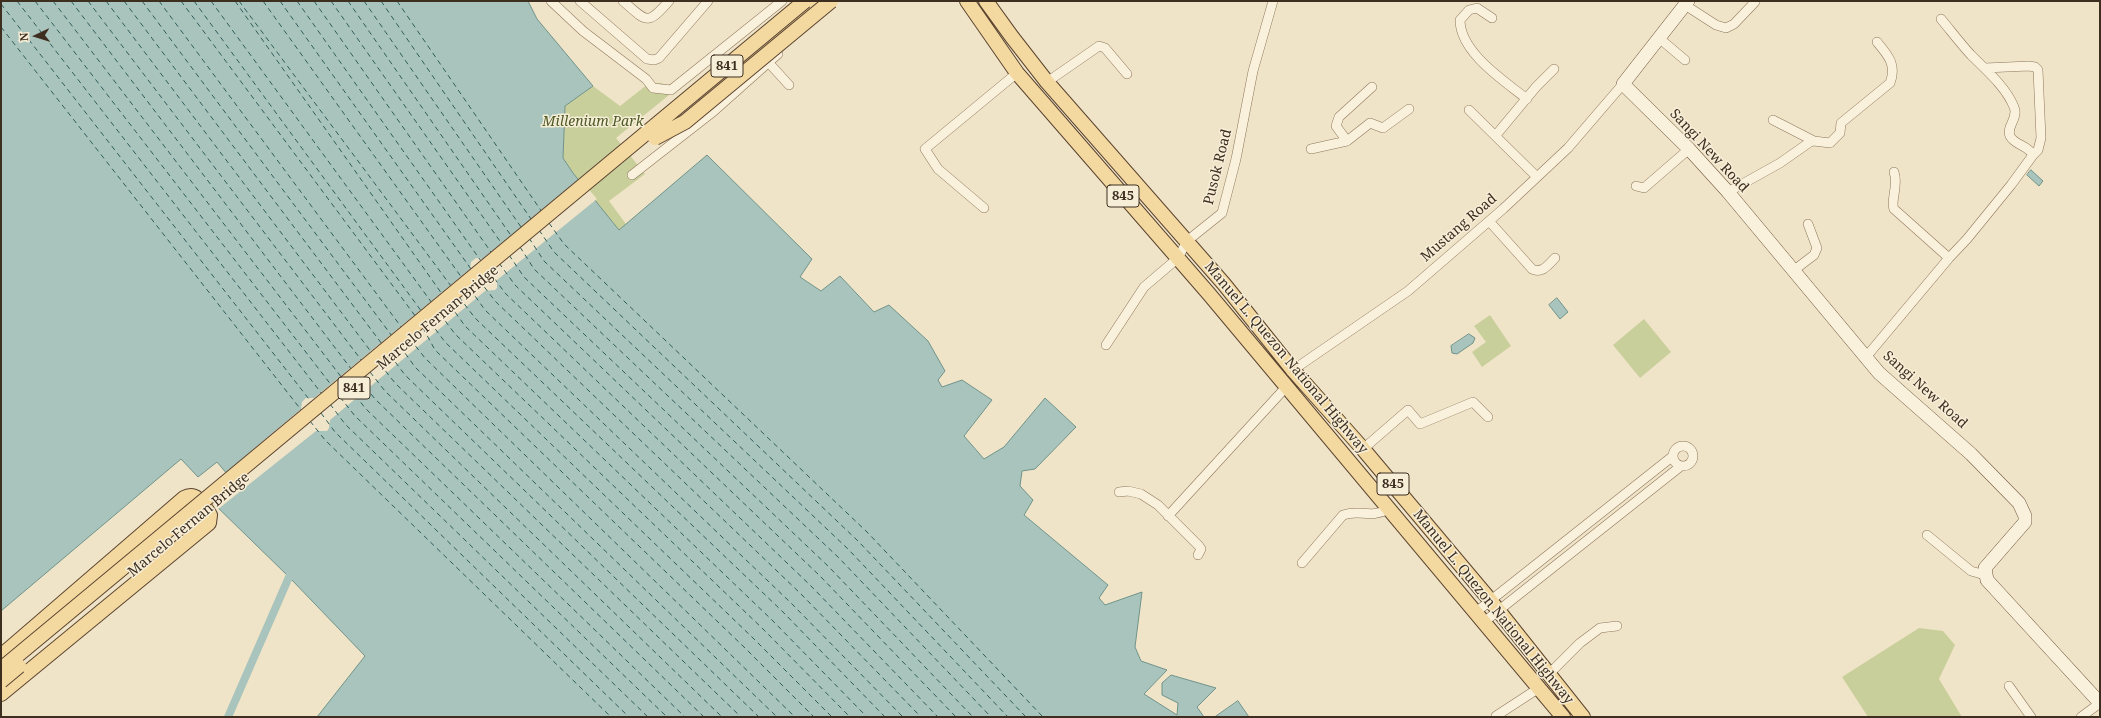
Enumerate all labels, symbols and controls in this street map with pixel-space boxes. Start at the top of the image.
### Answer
north arrow [16,16,56,56]
text: N [16,32,31,42]
road number: 841 [711,55,743,77]
street label: Sangi New Road [1666,106,1752,196]
park label: Millenium Park [542,114,644,130]
street label: Pusok Road [1200,127,1236,207]
road number: 845 [1107,185,1139,207]
street label: Mustang Road [1418,190,1500,266]
street label: Manuel L. Quezon National Highway [1201,259,1371,457]
street label: Marcelo Fernan Bridge [374,262,502,374]
street label: Sangi New Road [1879,348,1971,432]
road number: 841 [338,377,370,399]
street label: Marcelo Fernan Bridge [125,469,253,581]
road number: 845 [1377,473,1409,495]
street label: Manuel L. Quezon National Highway [1409,506,1577,708]

